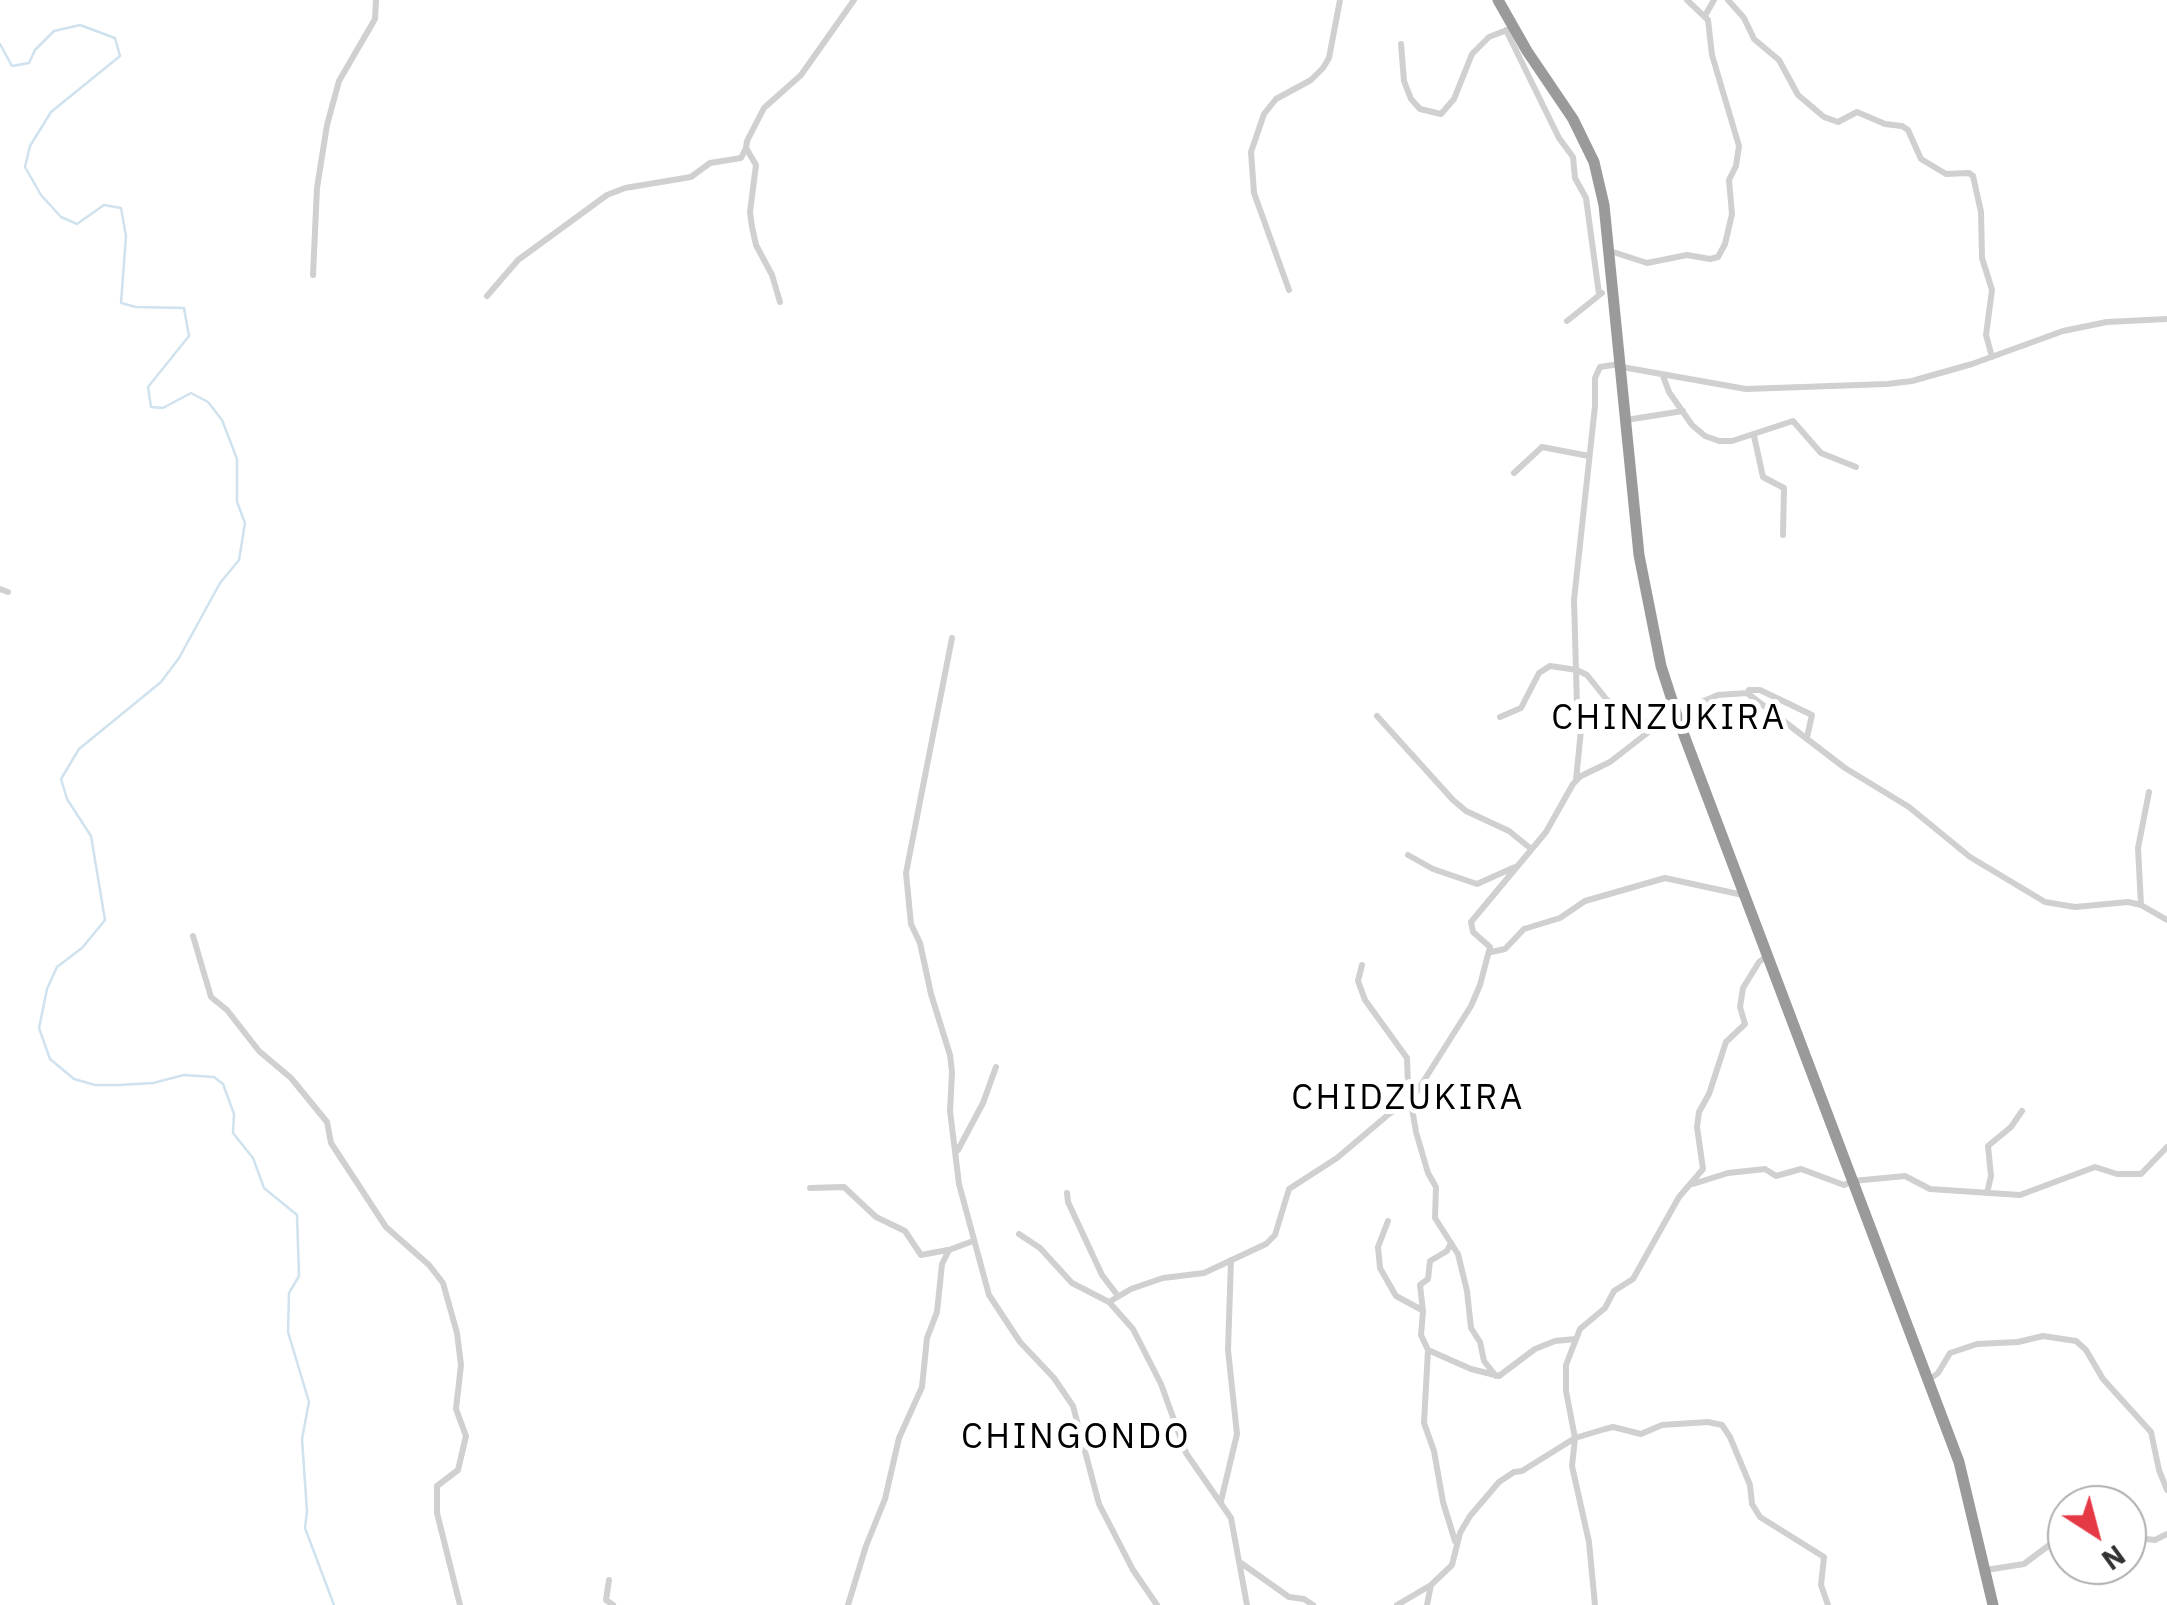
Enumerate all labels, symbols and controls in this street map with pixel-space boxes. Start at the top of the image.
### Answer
district label: CHINZUKIRA [1551,698,1787,740]
district label: CHIDZUKIRA [1291,1078,1525,1120]
district label: CHINGONDO [961,1417,1191,1459]
north arrow [2047,1485,2147,1585]
text: N [2095,1537,2133,1579]

